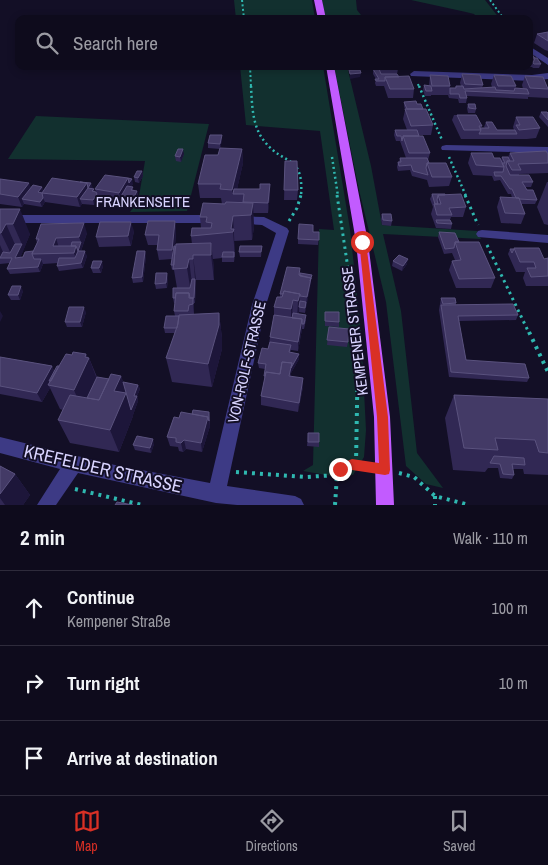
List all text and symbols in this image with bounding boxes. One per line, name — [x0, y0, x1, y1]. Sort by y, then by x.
search box — [15, 15, 533, 70]
icon: search — [33, 29, 61, 57]
text: Search here — [73, 30, 158, 56]
street label: FRANKENSEITE — [96, 191, 190, 212]
route start — [351, 231, 374, 254]
street label: KEMPENER STRASSE — [336, 265, 373, 397]
street label: VON-ROLF-STRASSE — [222, 299, 271, 425]
street label: KREFELDER STRASSE — [22, 438, 185, 499]
route end — [329, 458, 352, 481]
text: 2 min — [20, 523, 65, 552]
text: Walk · 110 m — [453, 527, 528, 549]
text: Continue — [67, 584, 135, 610]
icon: ahead — [20, 594, 48, 622]
text: 100 m — [492, 597, 528, 619]
text: Kempener Straße — [67, 610, 171, 632]
icon: right — [20, 669, 48, 697]
text: Turn right — [67, 670, 139, 696]
text: 10 m — [499, 672, 528, 694]
icon: arrive — [20, 744, 48, 772]
text: Arrive at destination — [67, 745, 218, 771]
tab: Map — [73, 807, 101, 855]
tab: Directions — [246, 807, 298, 855]
tab: Saved — [443, 807, 475, 855]

